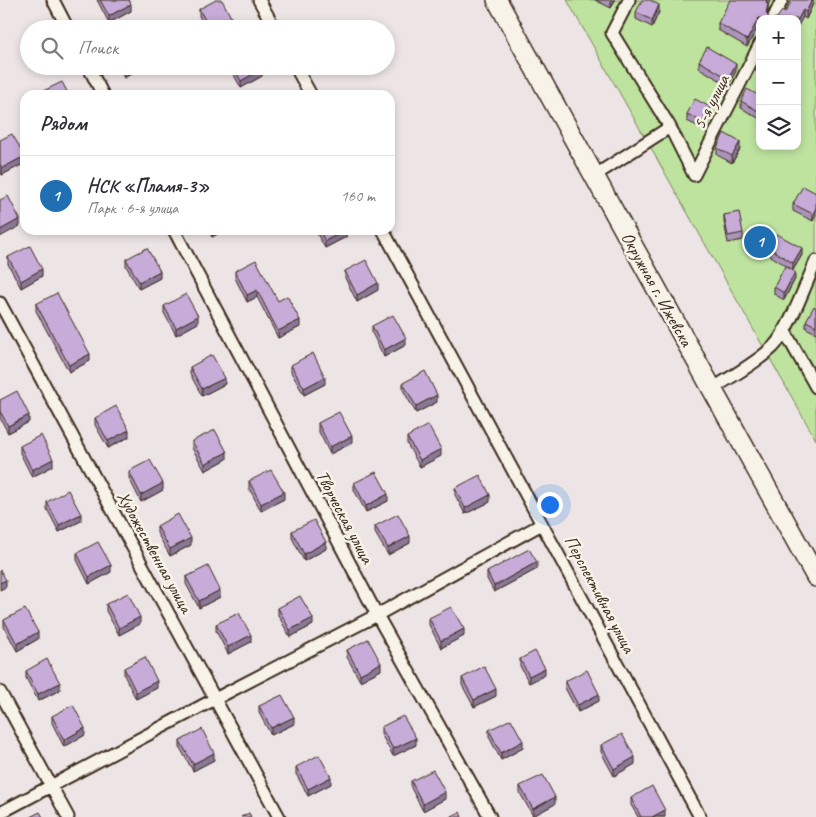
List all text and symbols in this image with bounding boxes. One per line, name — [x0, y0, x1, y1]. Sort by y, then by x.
map controls — [756, 15, 801, 150]
button: + — [756, 15, 801, 60]
search box — [20, 20, 395, 75]
icon: search — [38, 34, 66, 62]
text: Поиск — [78, 36, 118, 60]
button: − — [756, 60, 801, 105]
street label: 5-я улица — [688, 70, 735, 133]
button: layers — [756, 105, 801, 150]
text: Рядом — [40, 110, 87, 136]
text: НСК «Пламя-3» — [87, 174, 209, 198]
text: 1 — [52, 186, 60, 206]
text: 160 m — [341, 186, 375, 206]
text: Парк · 6-я улица — [87, 198, 178, 218]
pin: 1 — [744, 223, 776, 261]
street label: Окружная г. Ижевска — [617, 228, 698, 352]
street label: Творческая улица — [311, 467, 379, 568]
street label: Художественная улица — [112, 487, 198, 618]
your location — [537, 492, 563, 518]
street label: Перспективная улица — [560, 532, 641, 658]

